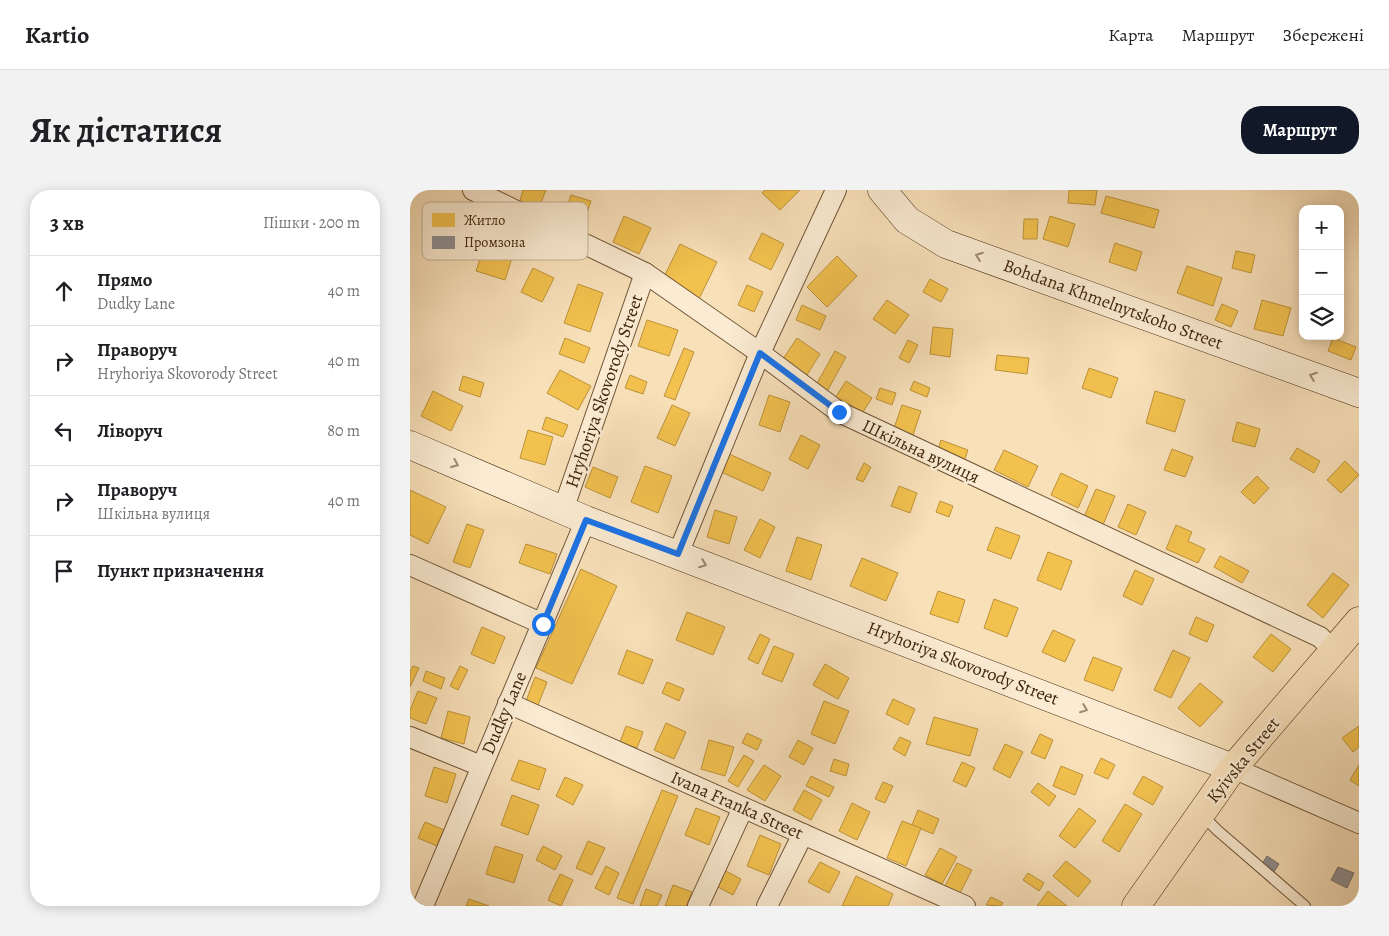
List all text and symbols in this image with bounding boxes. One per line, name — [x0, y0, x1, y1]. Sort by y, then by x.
text: Kartio — [25, 19, 89, 51]
text: Карта — [1108, 23, 1154, 47]
text: Маршрут — [1182, 23, 1255, 47]
text: Збережені — [1283, 23, 1364, 47]
text: Як дістатися — [30, 106, 222, 154]
button: Маршрут — [1241, 106, 1359, 154]
legend — [422, 202, 588, 260]
map controls — [1299, 205, 1344, 340]
button: + — [1299, 205, 1344, 250]
text: 3 хв — [50, 209, 84, 237]
text: Житло — [464, 211, 505, 230]
text: Пішки · 200 m — [263, 212, 360, 234]
text: Промзона — [464, 233, 526, 252]
button: − — [1299, 250, 1344, 295]
one-way arrow — [975, 252, 984, 262]
street label: Bohdana Khmelnytskoho Street — [1000, 253, 1226, 355]
text: Прямо — [97, 267, 152, 293]
icon: ahead — [50, 277, 78, 305]
text: 40 m — [328, 280, 360, 302]
street label: Hryhoriya Skovorody Street — [560, 291, 648, 491]
text: Dudky Lane — [97, 293, 175, 315]
button: layers — [1299, 295, 1344, 340]
text: Праворуч — [97, 337, 177, 363]
icon: right — [50, 347, 78, 375]
text: 40 m — [328, 350, 360, 372]
text: Hryhoriya Skovorody Street — [97, 363, 278, 385]
one-way arrow — [1309, 372, 1318, 382]
route end — [828, 401, 851, 424]
street label: Шкільна вулиця — [858, 413, 984, 489]
icon: left — [50, 417, 78, 445]
text: Ліворуч — [97, 418, 163, 444]
text: 80 m — [327, 420, 360, 442]
one-way arrow — [450, 458, 459, 469]
text: Праворуч — [97, 477, 177, 503]
icon: right — [50, 487, 78, 515]
text: 40 m — [328, 490, 360, 512]
text: Шкільна вулиця — [97, 503, 210, 525]
icon: arrive — [50, 557, 78, 585]
text: Пункт призначення — [97, 558, 264, 584]
one-way arrow — [698, 558, 707, 568]
route start — [532, 613, 555, 636]
street label: Hryhoriya Skovorody Street — [864, 615, 1062, 711]
street label: Dudky Lane — [476, 668, 532, 758]
one-way arrow — [1079, 703, 1088, 713]
street label: Kyivska Street — [1201, 712, 1285, 808]
street label: Ivana Franka Street — [667, 765, 807, 845]

